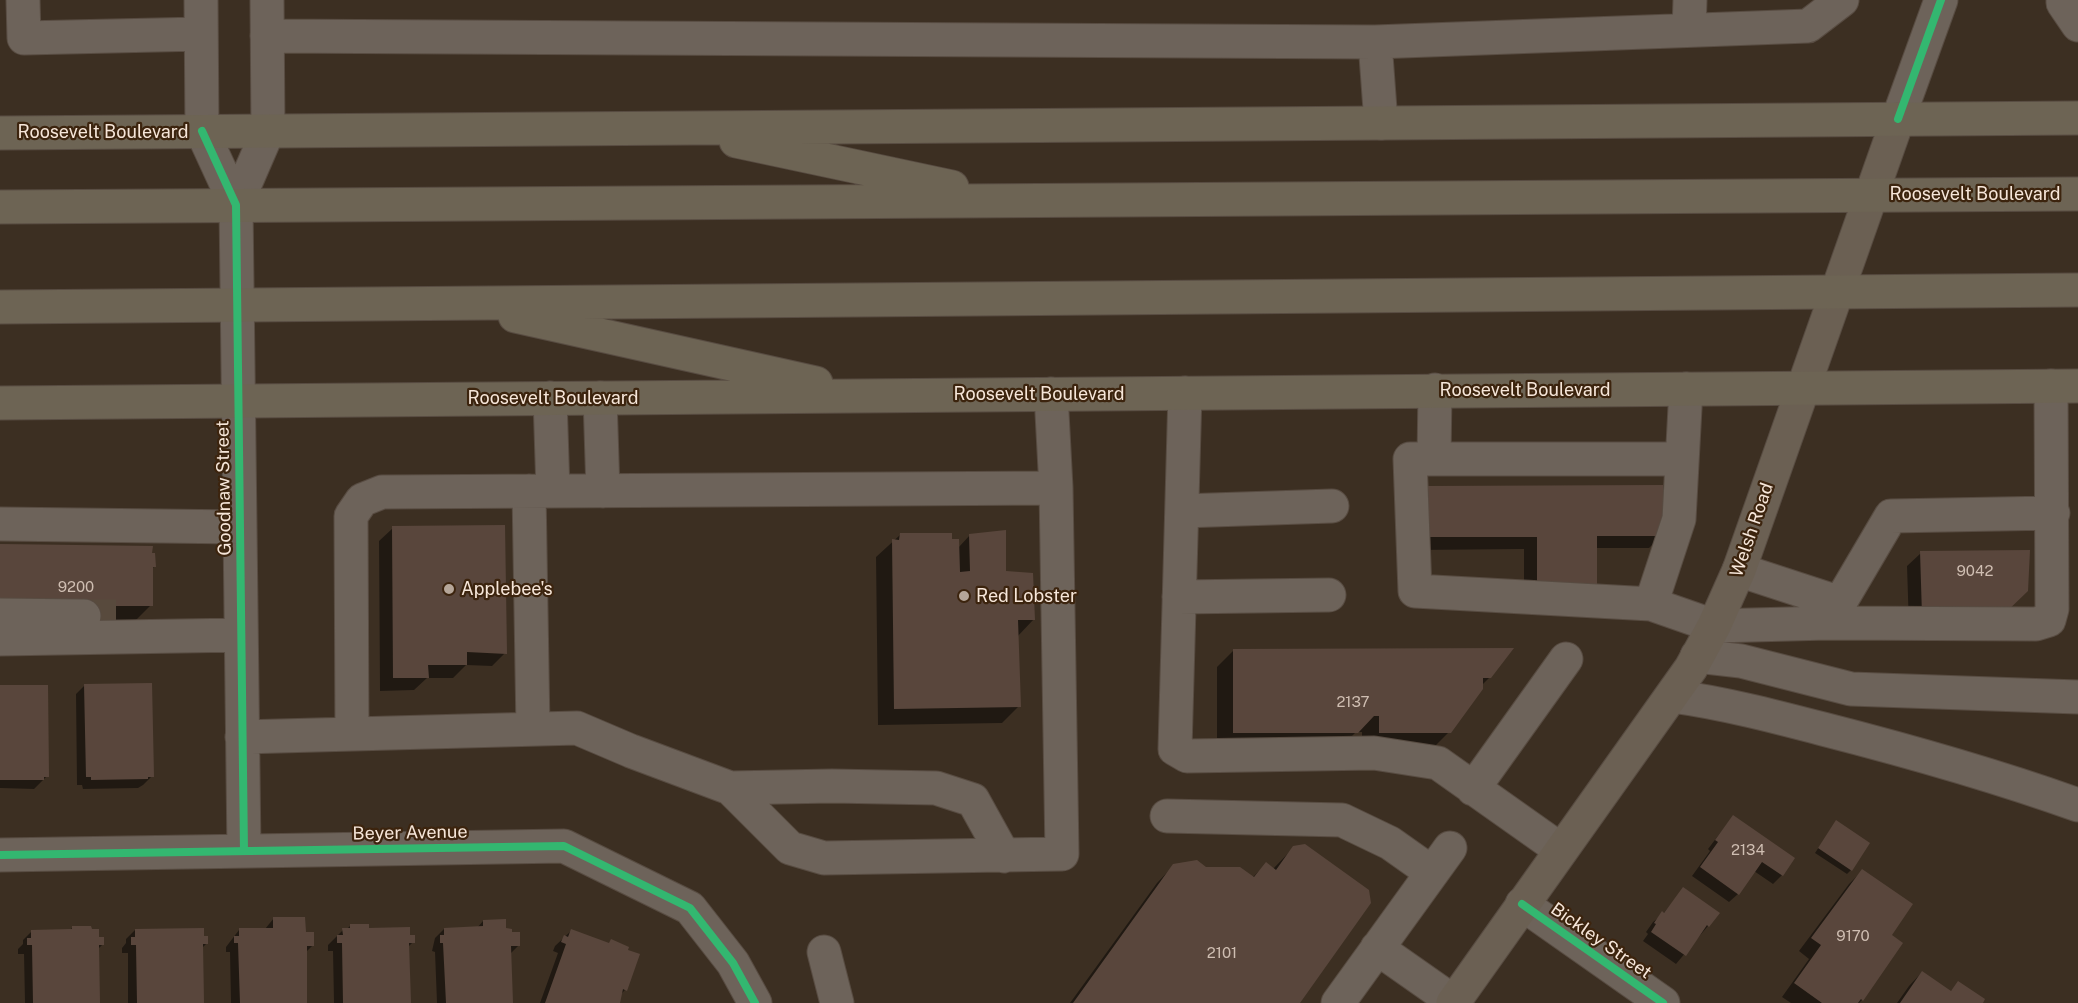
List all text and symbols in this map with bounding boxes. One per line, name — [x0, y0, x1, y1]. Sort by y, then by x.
street label: Roosevelt Boulevard — [18, 121, 188, 143]
street label: Roosevelt Boulevard — [1890, 183, 2060, 205]
street label: Roosevelt Boulevard — [1440, 379, 1610, 401]
street label: Roosevelt Boulevard — [954, 383, 1124, 405]
street label: Roosevelt Boulevard — [468, 387, 638, 409]
street label: Goodnaw Street — [212, 420, 236, 556]
street label: Welsh Road — [1726, 480, 1778, 580]
house number: 9042 — [1957, 562, 1993, 580]
house number: 9200 — [58, 578, 94, 596]
place label: Applebee's — [461, 578, 553, 600]
marker: Applebee's — [442, 582, 456, 596]
place label: Red Lobster — [976, 585, 1077, 607]
marker: Red Lobster — [957, 589, 971, 603]
house number: 2137 — [1336, 693, 1370, 711]
street label: Beyer Avenue — [352, 821, 468, 845]
house number: 2134 — [1731, 841, 1765, 859]
street label: Bickley Street — [1546, 898, 1656, 984]
house number: 9170 — [1836, 927, 1870, 945]
house number: 2101 — [1207, 944, 1237, 962]

